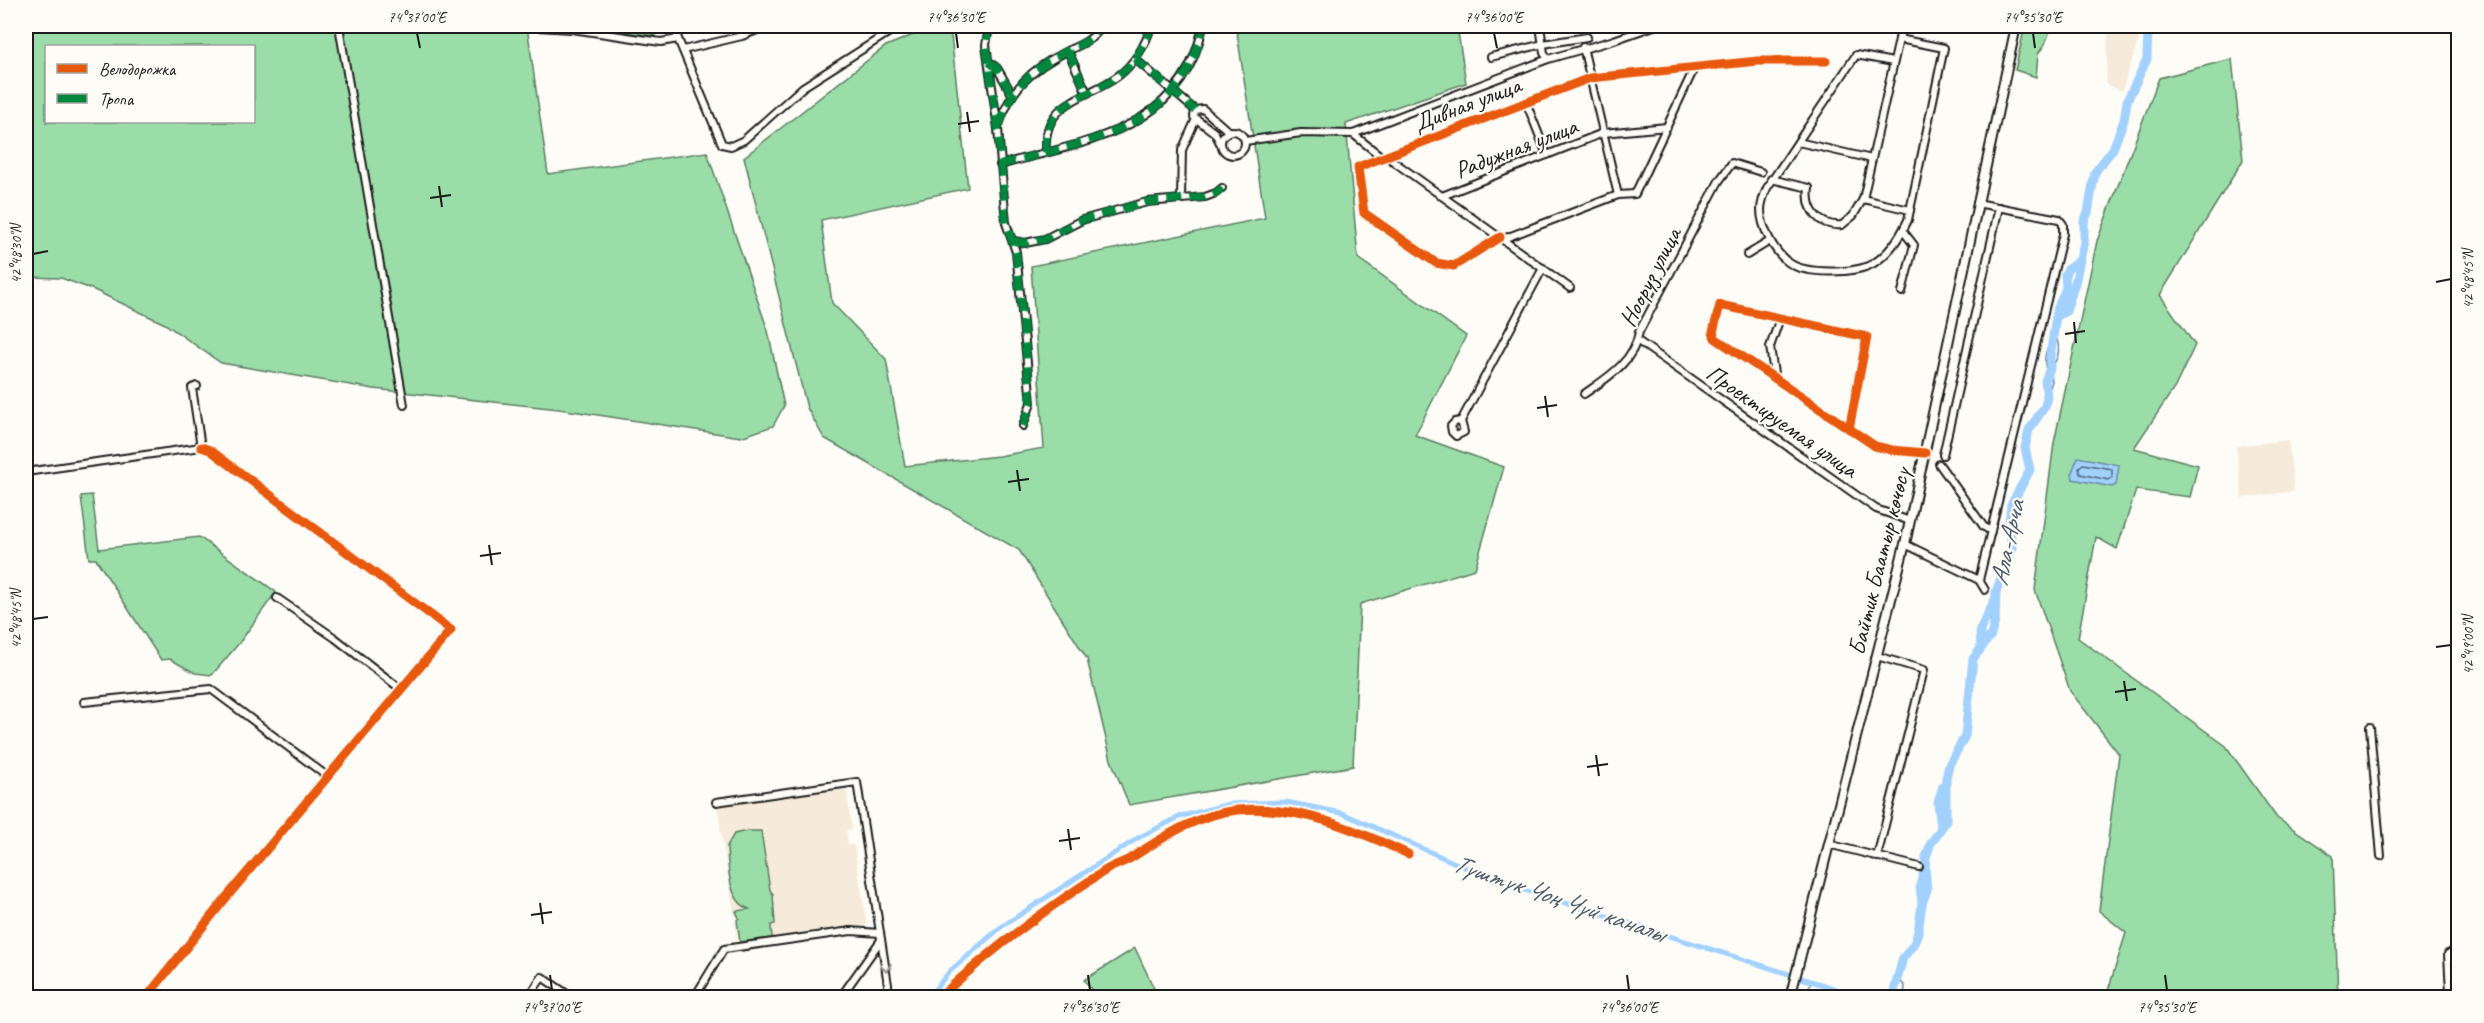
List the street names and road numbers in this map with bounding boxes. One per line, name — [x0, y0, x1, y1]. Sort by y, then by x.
street label: Дивная улица — [1409, 69, 1527, 138]
street label: Радужная улица — [1451, 110, 1583, 185]
street label: Нооруз улица — [1612, 221, 1689, 332]
street label: Проектируемая улица — [1700, 358, 1865, 485]
street label: Байтик Баатыр көчөсү — [1841, 462, 1917, 658]

